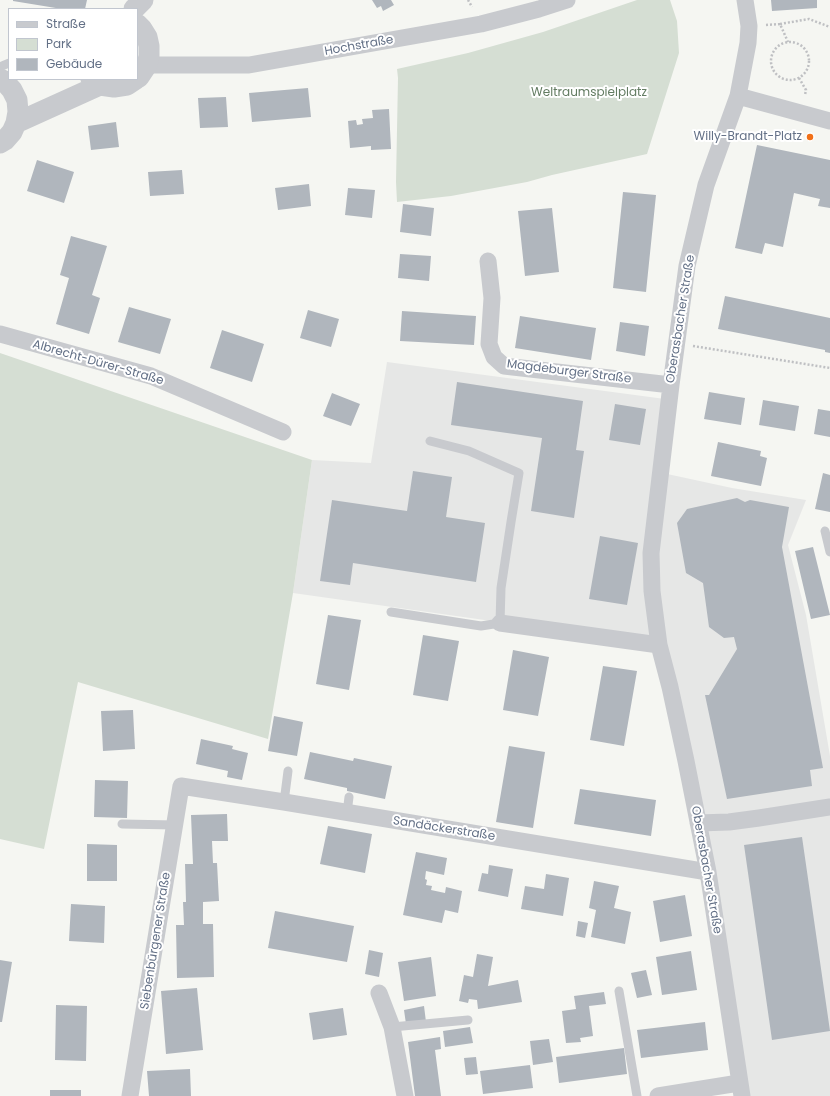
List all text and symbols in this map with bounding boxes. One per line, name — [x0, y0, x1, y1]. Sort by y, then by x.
legend — [8, 8, 138, 80]
text: Straße — [46, 15, 86, 32]
street label: Hochstraße — [323, 33, 395, 59]
text: Park — [46, 35, 72, 52]
text: Gebäude — [46, 55, 102, 72]
park label: Weltraumspielplatz — [531, 86, 647, 100]
place label: Willy-Brandt-Platz — [694, 130, 802, 144]
marker: Willy-Brandt-Platz — [805, 132, 815, 142]
street label: Oberasbacher Straße — [664, 254, 698, 384]
street label: Albrecht-Dürer-Straße — [31, 337, 165, 389]
street label: Magdeburger Straße — [506, 357, 632, 387]
street label: Oberasbacher Straße — [688, 805, 724, 935]
street label: Sandäckerstraße — [392, 814, 496, 844]
street label: Siebenbürgener Straße — [138, 871, 174, 1011]

